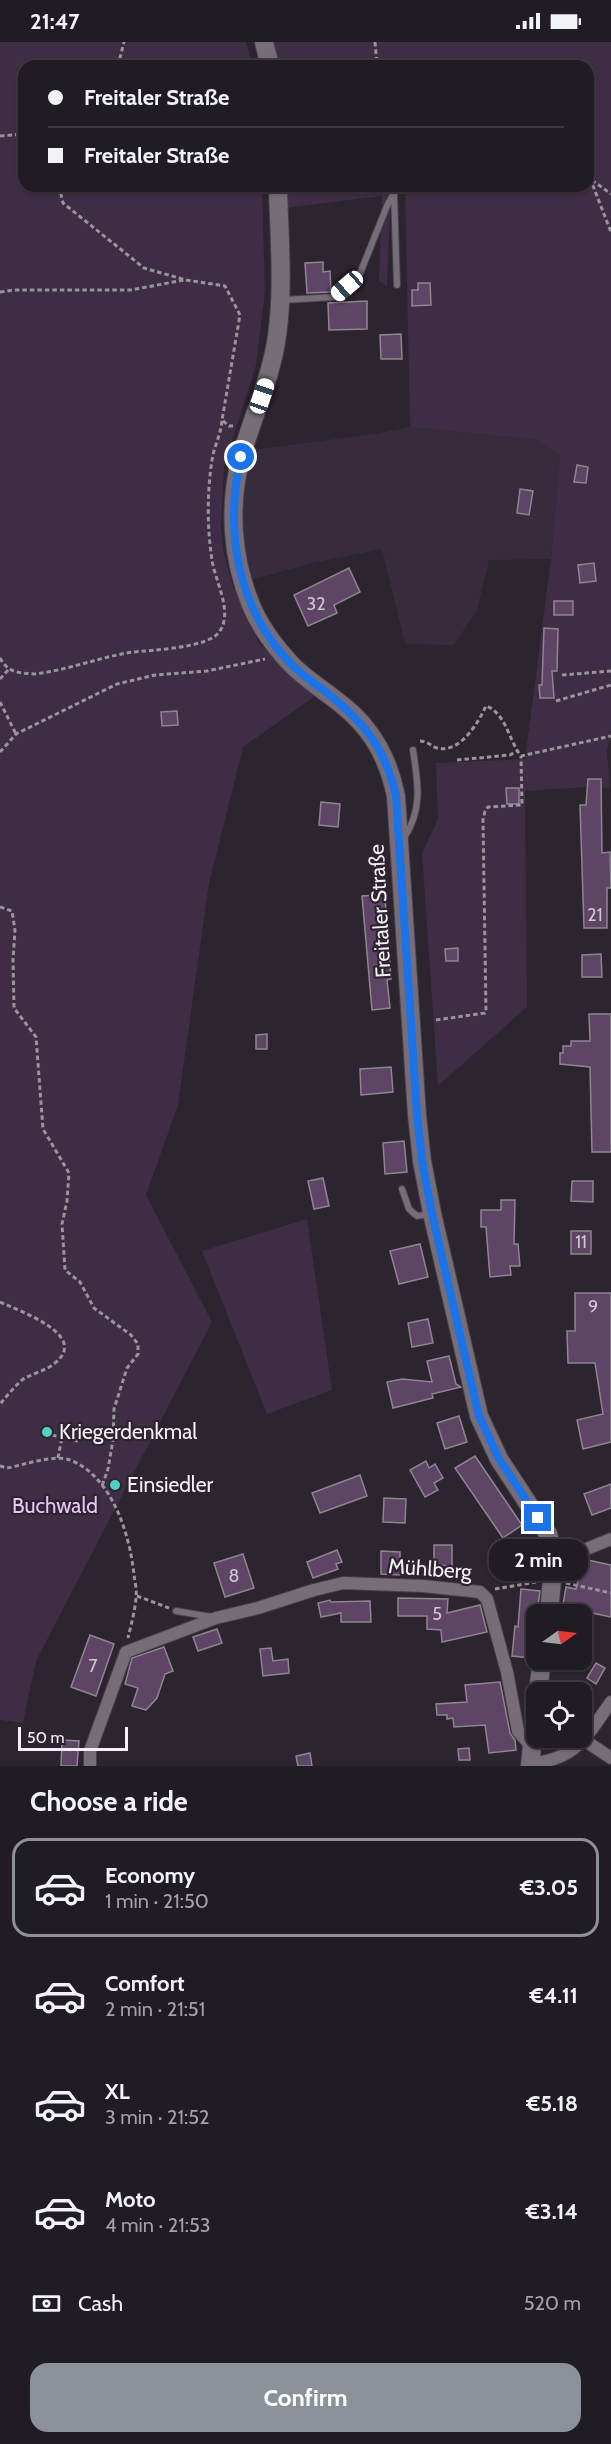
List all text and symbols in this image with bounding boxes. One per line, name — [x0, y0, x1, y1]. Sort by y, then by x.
text: 21:47 — [30, 8, 80, 35]
text: Freitaler Straße — [84, 84, 229, 111]
text: Freitaler Straße — [84, 142, 229, 169]
car — [328, 267, 366, 305]
car — [248, 376, 276, 416]
route start — [227, 443, 254, 470]
house number: 32 — [306, 593, 326, 615]
street label: Freitaler Straße — [363, 843, 395, 979]
house number: 21 — [587, 904, 603, 926]
house number: 11 — [575, 1231, 587, 1253]
house number: 9 — [588, 1296, 598, 1318]
place label: Kriegerdenkmal — [59, 1419, 197, 1444]
marker: Kriegerdenkmal — [40, 1425, 54, 1439]
place label: Einsiedler — [127, 1472, 213, 1497]
marker: Einsiedler — [108, 1478, 122, 1492]
park label: Buchwald — [12, 1493, 98, 1518]
route end — [524, 1504, 551, 1531]
callout: 2 min — [488, 1539, 588, 1581]
text: 2 min — [514, 1548, 563, 1572]
street label: Mühlberg — [387, 1553, 473, 1584]
house number: 8 — [229, 1565, 239, 1587]
house number: 5 — [432, 1603, 442, 1625]
north arrow — [526, 1604, 592, 1670]
map controls — [526, 1604, 592, 1748]
house number: 7 — [88, 1655, 98, 1677]
button: locate — [526, 1682, 592, 1748]
scale bar — [18, 1724, 128, 1752]
text: 50 m — [27, 1728, 64, 1747]
text: Choose a ride — [30, 1785, 188, 1818]
icon: car — [33, 1861, 87, 1915]
text: Economy — [105, 1862, 195, 1889]
text: €3.05 — [520, 1874, 578, 1901]
text: 1 min · 21:50 — [105, 1889, 209, 1913]
icon: car — [33, 1969, 87, 2023]
text: Comfort — [105, 1970, 184, 1997]
text: €4.11 — [530, 1982, 578, 2009]
text: 2 min · 21:51 — [105, 1997, 205, 2021]
icon: car — [33, 2077, 87, 2131]
text: XL — [105, 2078, 130, 2105]
text: €5.18 — [526, 2090, 578, 2117]
text: 3 min · 21:52 — [105, 2105, 210, 2129]
icon: car — [33, 2185, 87, 2239]
text: Moto — [105, 2186, 156, 2213]
text: €3.14 — [526, 2198, 578, 2225]
text: 4 min · 21:53 — [105, 2213, 211, 2237]
icon: cash — [30, 2287, 63, 2320]
text: Cash — [78, 2290, 123, 2317]
text: 520 m — [524, 2291, 581, 2315]
button: Confirm — [30, 2363, 581, 2432]

